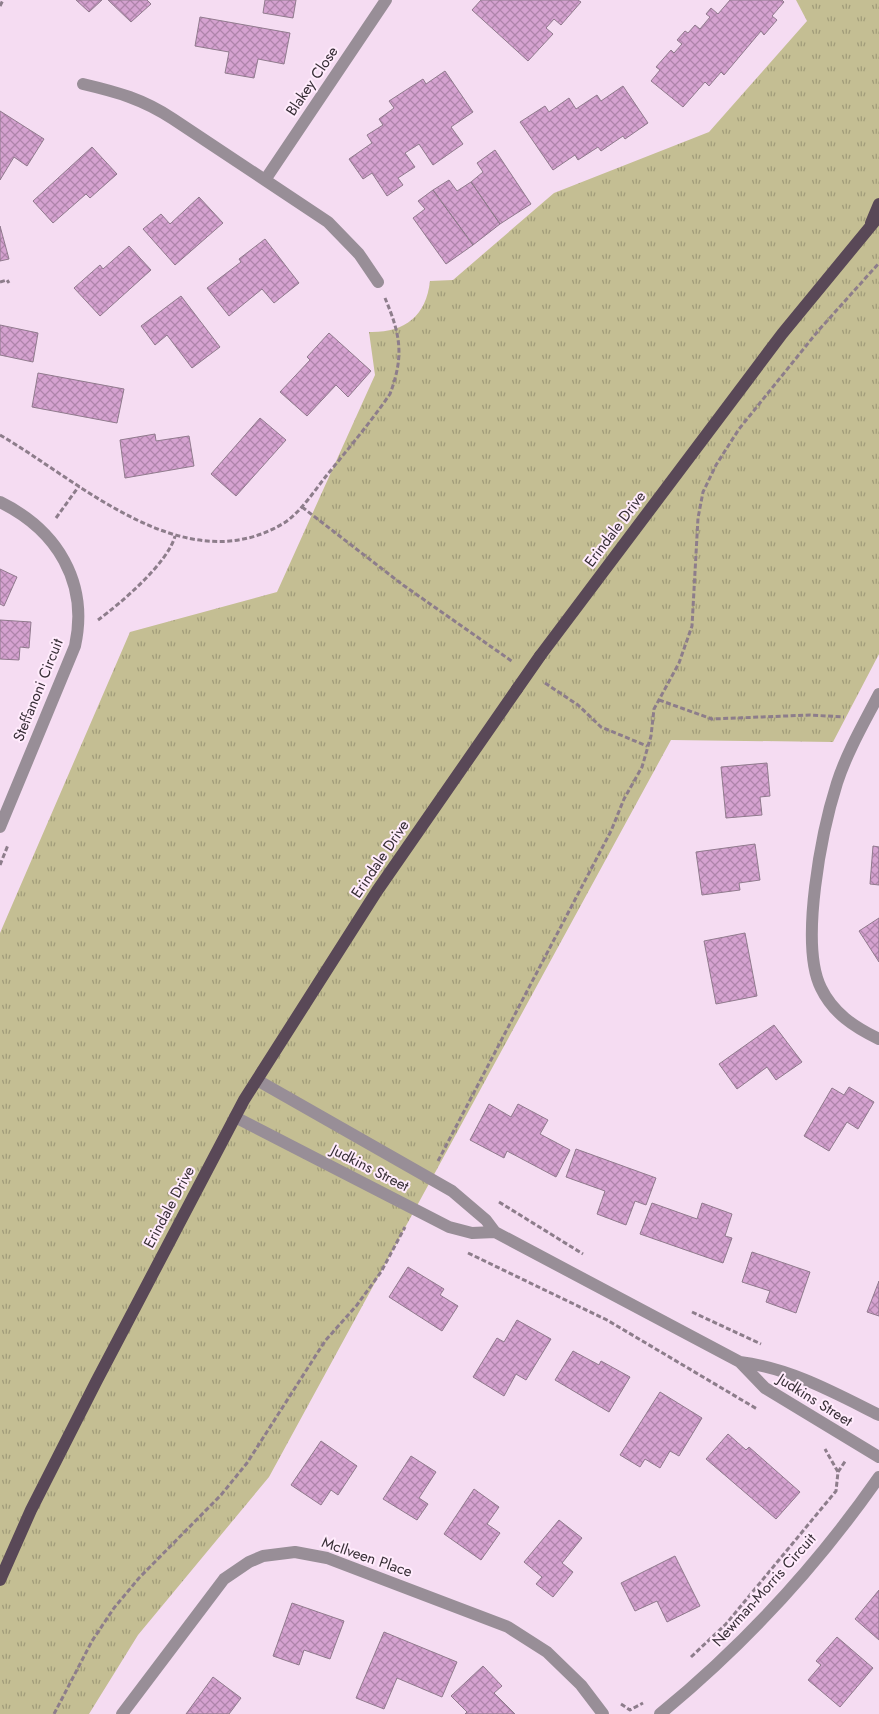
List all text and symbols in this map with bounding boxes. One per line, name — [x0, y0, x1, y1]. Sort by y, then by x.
street label: Blakey Close — [281, 42, 344, 120]
street label: Erindale Drive — [579, 486, 651, 572]
street label: Steffanoni Circuit — [7, 635, 69, 745]
street label: Erindale Drive — [346, 815, 414, 902]
street label: Judkins Street — [325, 1138, 413, 1197]
street label: Erindale Drive — [138, 1162, 200, 1252]
street label: Judkins Street — [772, 1367, 857, 1432]
street label: Newman-Morris Circuit — [707, 1528, 821, 1652]
street label: McIlveen Place — [319, 1531, 415, 1583]

